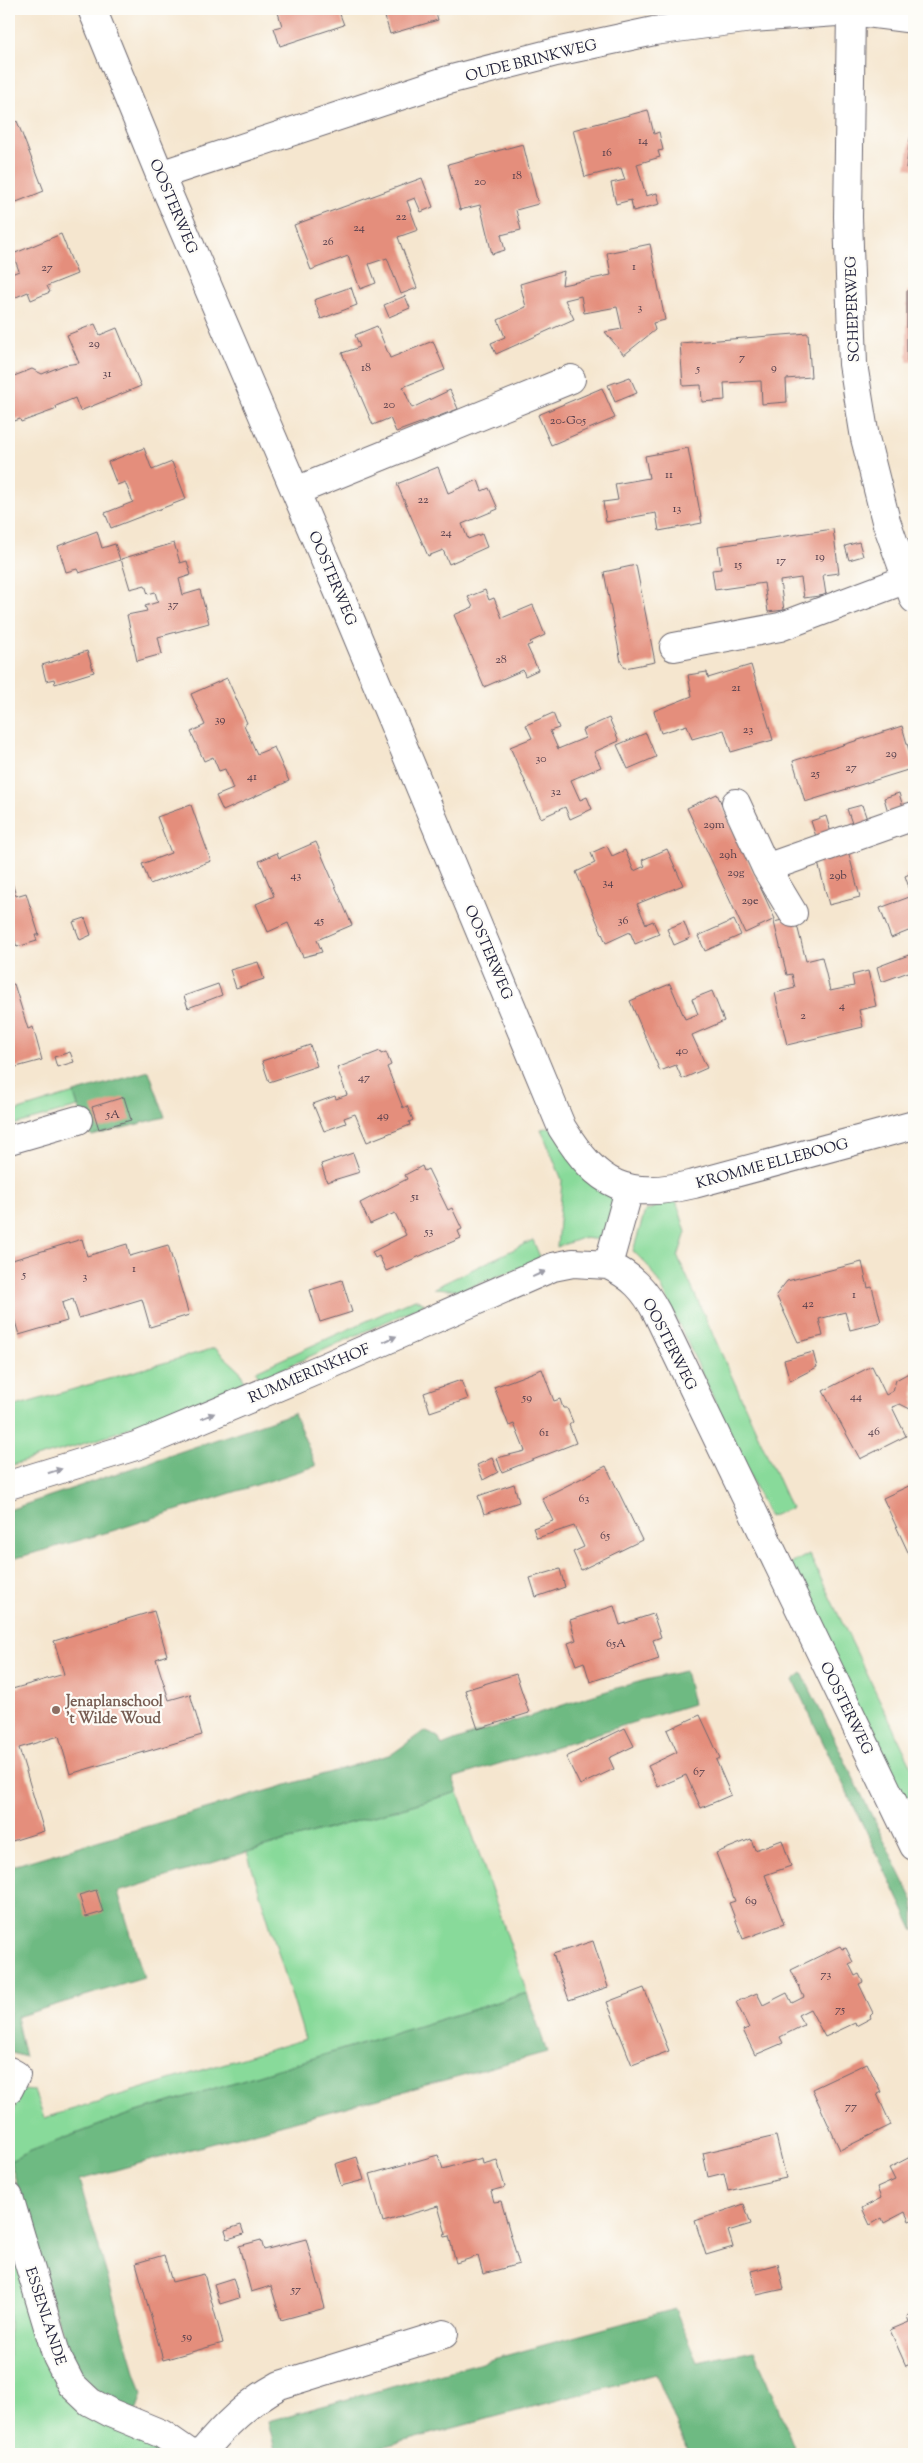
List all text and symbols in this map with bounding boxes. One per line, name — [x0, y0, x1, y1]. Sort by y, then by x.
street label: OUDE BRINKWEG — [463, 35, 599, 88]
house number: 14 — [638, 132, 648, 150]
house number: 16 — [602, 144, 612, 162]
street label: OOSTERWEG — [143, 156, 202, 257]
house number: 18 — [512, 167, 522, 185]
house number: 20 — [474, 173, 486, 191]
house number: 22 — [395, 208, 407, 226]
house number: 24 — [353, 219, 365, 237]
house number: 26 — [322, 233, 334, 251]
street label: SCHEPERWEG — [841, 255, 866, 362]
house number: 1 — [632, 258, 636, 276]
house number: 27 — [41, 259, 53, 277]
house number: 3 — [638, 299, 643, 317]
house number: 29 — [88, 335, 100, 353]
house number: 7 — [739, 349, 745, 367]
house number: 18 — [361, 359, 371, 377]
house number: 9 — [771, 359, 777, 377]
house number: 5 — [695, 360, 700, 378]
house number: 31 — [103, 365, 111, 383]
house number: 20 — [383, 396, 395, 414]
house number: 20-G05 — [550, 412, 586, 430]
house number: 11 — [665, 466, 673, 484]
house number: 22 — [417, 491, 429, 509]
house number: 13 — [673, 500, 682, 518]
house number: 24 — [440, 524, 452, 542]
street label: OOSTERWEG — [302, 528, 361, 629]
house number: 19 — [815, 548, 825, 566]
house number: 17 — [776, 552, 786, 570]
house number: 15 — [734, 556, 742, 574]
house number: 37 — [168, 596, 178, 614]
house number: 28 — [495, 651, 507, 669]
house number: 21 — [731, 679, 741, 697]
house number: 39 — [215, 711, 225, 729]
house number: 23 — [743, 721, 753, 739]
house number: 29 — [885, 745, 897, 763]
house number: 30 — [535, 750, 547, 768]
house number: 27 — [845, 759, 857, 777]
house number: 25 — [810, 765, 820, 783]
house number: 41 — [247, 768, 257, 786]
house number: 32 — [551, 783, 562, 801]
house number: 29m — [703, 816, 725, 834]
house number: 29h — [719, 846, 737, 864]
house number: 29g — [727, 864, 745, 882]
house number: 43 — [291, 867, 302, 885]
house number: 29b — [829, 867, 847, 885]
house number: 34 — [603, 874, 613, 892]
house number: 29e — [741, 892, 759, 910]
street label: OOSTERWEG — [458, 902, 517, 1003]
house number: 45 — [314, 912, 324, 930]
house number: 36 — [618, 912, 628, 930]
house number: 4 — [839, 997, 845, 1015]
house number: 2 — [800, 1007, 806, 1025]
house number: 40 — [676, 1042, 688, 1060]
house number: 47 — [358, 1069, 370, 1087]
house number: 5A — [105, 1106, 120, 1124]
house number: 49 — [377, 1107, 389, 1125]
street label: KROMME ELLEBOOG — [694, 1134, 851, 1195]
house number: 51 — [410, 1188, 419, 1206]
house number: 53 — [424, 1223, 434, 1241]
house number: 1 — [132, 1260, 136, 1278]
house number: 5 — [21, 1266, 26, 1284]
house number: 3 — [83, 1268, 88, 1286]
one-way arrow — [532, 1269, 546, 1277]
house number: 1 — [852, 1286, 856, 1304]
street label: OOSTERWEG — [636, 1295, 701, 1394]
house number: 42 — [802, 1295, 814, 1313]
one-way arrow — [383, 1335, 397, 1343]
street label: RUMMERINKHOF — [246, 1339, 374, 1409]
house number: 44 — [850, 1388, 862, 1406]
house number: 59 — [521, 1389, 532, 1407]
one-way arrow — [201, 1412, 216, 1420]
house number: 46 — [868, 1423, 880, 1441]
house number: 61 — [539, 1424, 549, 1442]
one-way arrow — [48, 1466, 63, 1474]
house number: 63 — [579, 1490, 590, 1508]
house number: 65 — [600, 1527, 610, 1545]
house number: 65A — [606, 1635, 626, 1653]
street label: OOSTERWEG — [814, 1659, 877, 1759]
place label: Jenaplanschool 't Wilde Woud — [65, 1692, 164, 1730]
marker: Jenaplanschool 't Wilde Woud — [50, 1704, 62, 1716]
house number: 67 — [693, 1763, 705, 1781]
house number: 69 — [745, 1892, 757, 1910]
house number: 73 — [821, 1966, 832, 1984]
house number: 75 — [835, 2001, 845, 2019]
house number: 77 — [845, 2098, 857, 2116]
street label: ESSENLANDE — [19, 2265, 70, 2368]
house number: 57 — [290, 2281, 301, 2299]
house number: 59 — [181, 2328, 192, 2346]

